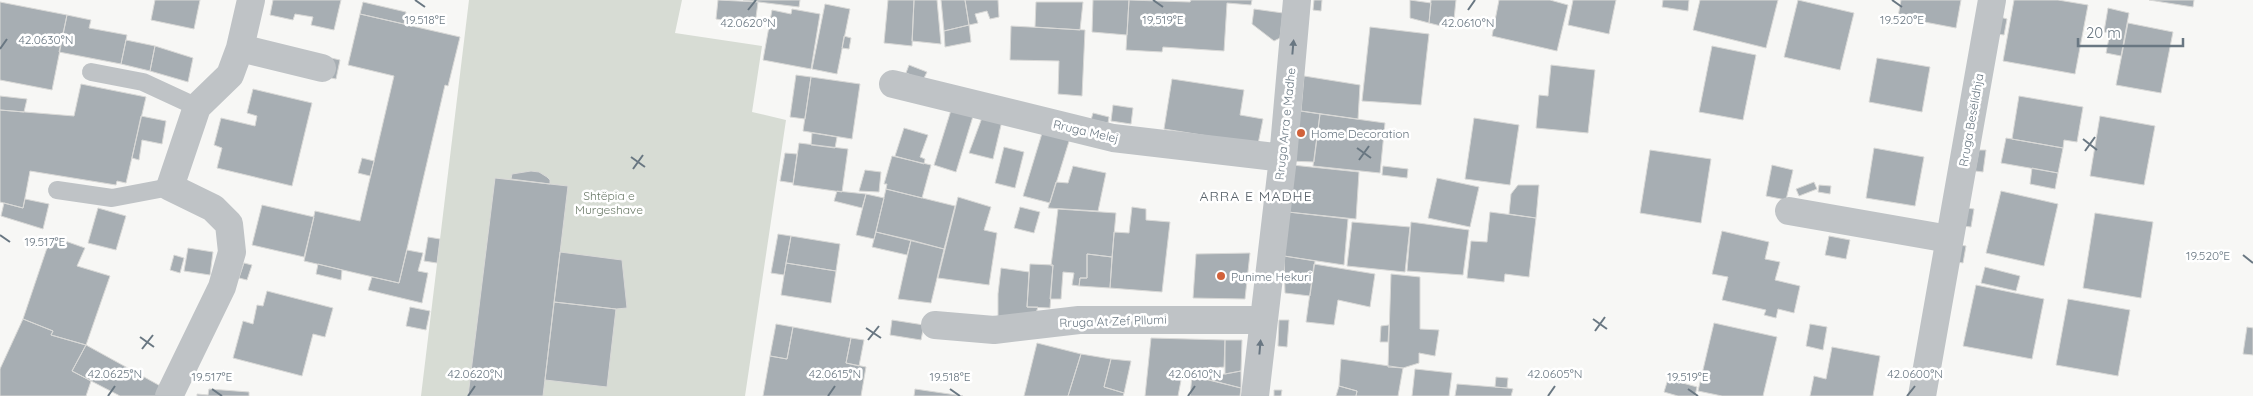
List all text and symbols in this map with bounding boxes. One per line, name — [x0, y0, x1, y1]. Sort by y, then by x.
text: 19.518°E — [404, 12, 446, 27]
text: 19.519°E — [1142, 12, 1184, 27]
text: 19.520°E — [1880, 12, 1924, 27]
text: 42.0620°N — [720, 15, 776, 30]
text: 42.0610°N — [1442, 15, 1494, 30]
scale bar — [2078, 15, 2183, 47]
text: 20 m — [2086, 23, 2121, 42]
text: 42.0630°N — [19, 32, 73, 47]
one-way arrow — [1289, 39, 1297, 55]
street label: Rruga Arra e Madhe — [1272, 67, 1298, 181]
street label: Rruga Besëlidhja — [1955, 72, 1987, 168]
street label: Rruga Melej — [1052, 116, 1120, 146]
place label: Home Decoration — [1311, 126, 1409, 141]
marker: Home Decoration — [1295, 127, 1307, 139]
district label: ARRA E MADHE — [1199, 187, 1313, 205]
park label: Shtëpia e Murgeshave — [575, 188, 643, 217]
text: 19.517°E — [25, 234, 66, 249]
text: 19.520°E — [2186, 248, 2230, 263]
place label: Punime Hekuri — [1231, 269, 1311, 284]
marker: Punime Hekuri — [1215, 270, 1227, 282]
street label: Rruga At Zef Pllumi — [1059, 312, 1167, 330]
one-way arrow — [1256, 339, 1264, 355]
text: 42.0625°N — [88, 366, 142, 381]
text: 42.0620°N — [447, 366, 503, 381]
text: 42.0615°N — [809, 366, 861, 381]
text: 42.0610°N — [1169, 366, 1221, 381]
text: 42.0605°N — [1527, 366, 1583, 381]
text: 42.0600°N — [1887, 366, 1943, 381]
text: 19.517°E — [192, 369, 233, 384]
text: 19.518°E — [929, 369, 971, 384]
text: 19.519°E — [1667, 369, 1709, 384]

